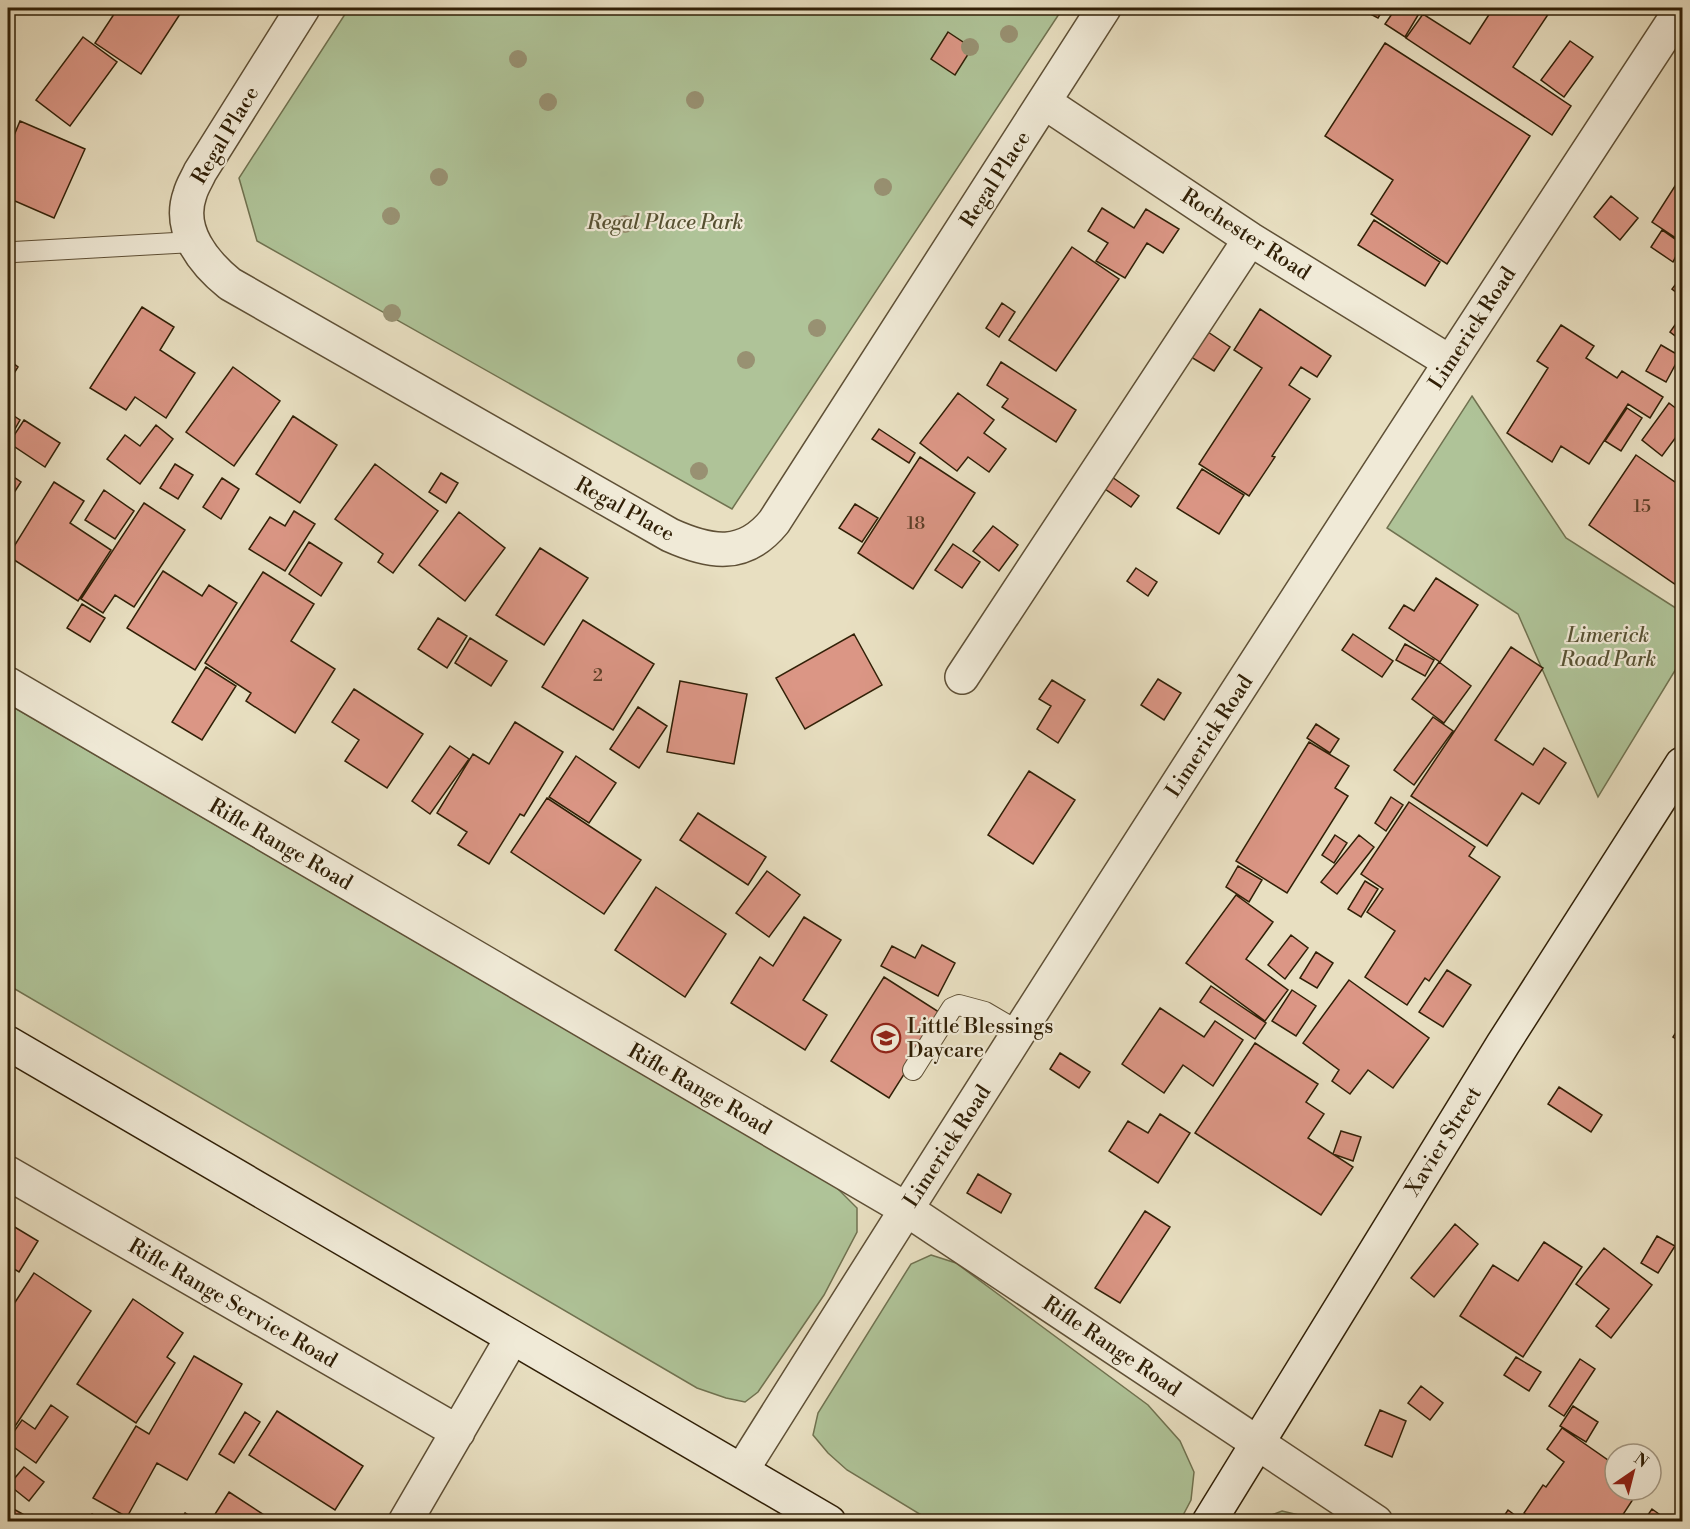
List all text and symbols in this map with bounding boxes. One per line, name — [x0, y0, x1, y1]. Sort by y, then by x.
street label: Regal Place — [187, 82, 265, 189]
street label: Regal Place — [955, 127, 1037, 233]
street label: Rochester Road — [1176, 183, 1315, 286]
park label: Regal Place Park — [586, 210, 743, 236]
street label: Limerick Road — [1424, 262, 1522, 395]
street label: Regal Place — [570, 472, 679, 548]
house number: 15 — [1633, 495, 1651, 518]
house number: 18 — [907, 512, 925, 535]
park label: Limerick Road Park — [1559, 623, 1656, 673]
house number: 2 — [593, 664, 603, 687]
street label: Limerick Road — [1161, 670, 1259, 803]
street label: Rifle Range Road — [204, 793, 357, 897]
place label: Little Blessings Daycare — [907, 1014, 1053, 1064]
school or university icon: Little Blessings Daycare — [870, 1022, 902, 1054]
street label: Rifle Range Road — [623, 1038, 776, 1142]
street label: Limerick Road — [899, 1080, 997, 1213]
street label: Xavier Street — [1400, 1082, 1488, 1202]
street label: Rifle Range Service Road — [123, 1233, 342, 1374]
street label: Rifle Range Road — [1037, 1291, 1186, 1403]
north arrow — [1603, 1442, 1663, 1502]
text: N — [1630, 1449, 1652, 1473]

